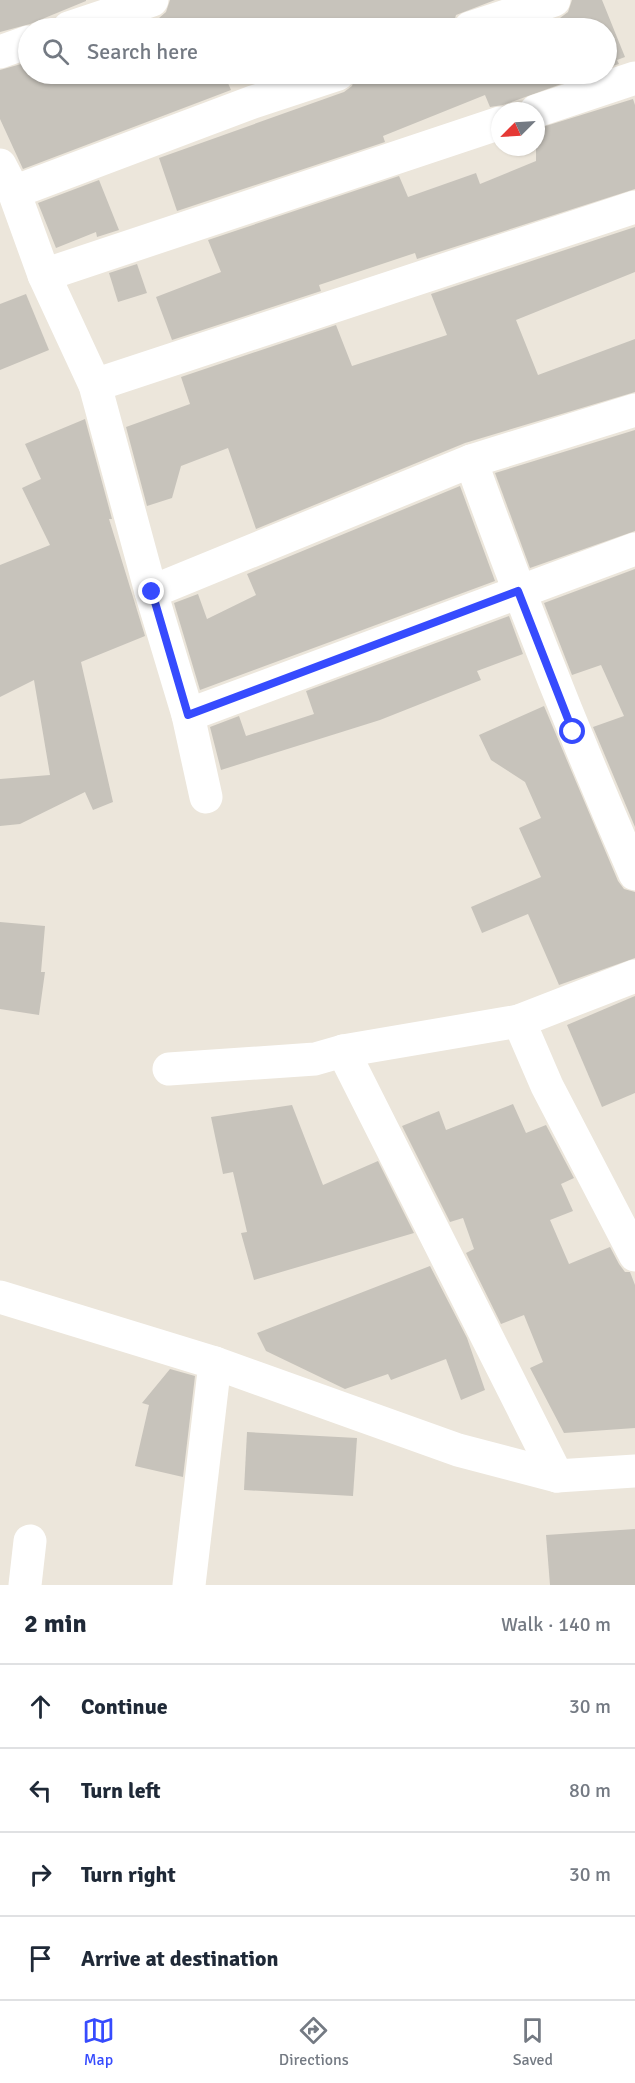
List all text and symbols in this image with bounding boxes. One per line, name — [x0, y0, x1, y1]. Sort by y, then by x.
search box — [18, 18, 617, 84]
icon: search — [39, 35, 72, 68]
text: Search here — [87, 38, 198, 65]
north arrow — [491, 102, 545, 156]
route end — [138, 578, 164, 604]
route start — [559, 718, 585, 744]
text: 2 min — [24, 1608, 87, 1640]
text: Walk · 140 m — [501, 1612, 611, 1637]
icon: ahead — [24, 1690, 57, 1723]
text: Continue — [81, 1693, 168, 1720]
text: 30 m — [569, 1694, 611, 1719]
icon: left — [24, 1774, 57, 1807]
text: Turn left — [81, 1777, 161, 1804]
text: 80 m — [569, 1778, 611, 1803]
icon: right — [24, 1858, 57, 1891]
text: Turn right — [81, 1861, 176, 1888]
text: 30 m — [569, 1862, 611, 1887]
icon: arrive — [24, 1942, 57, 1975]
text: Arrive at destination — [81, 1945, 278, 1972]
tab: Map — [82, 2014, 115, 2070]
tab: Directions — [279, 2014, 349, 2070]
tab: Saved — [513, 2014, 553, 2070]

